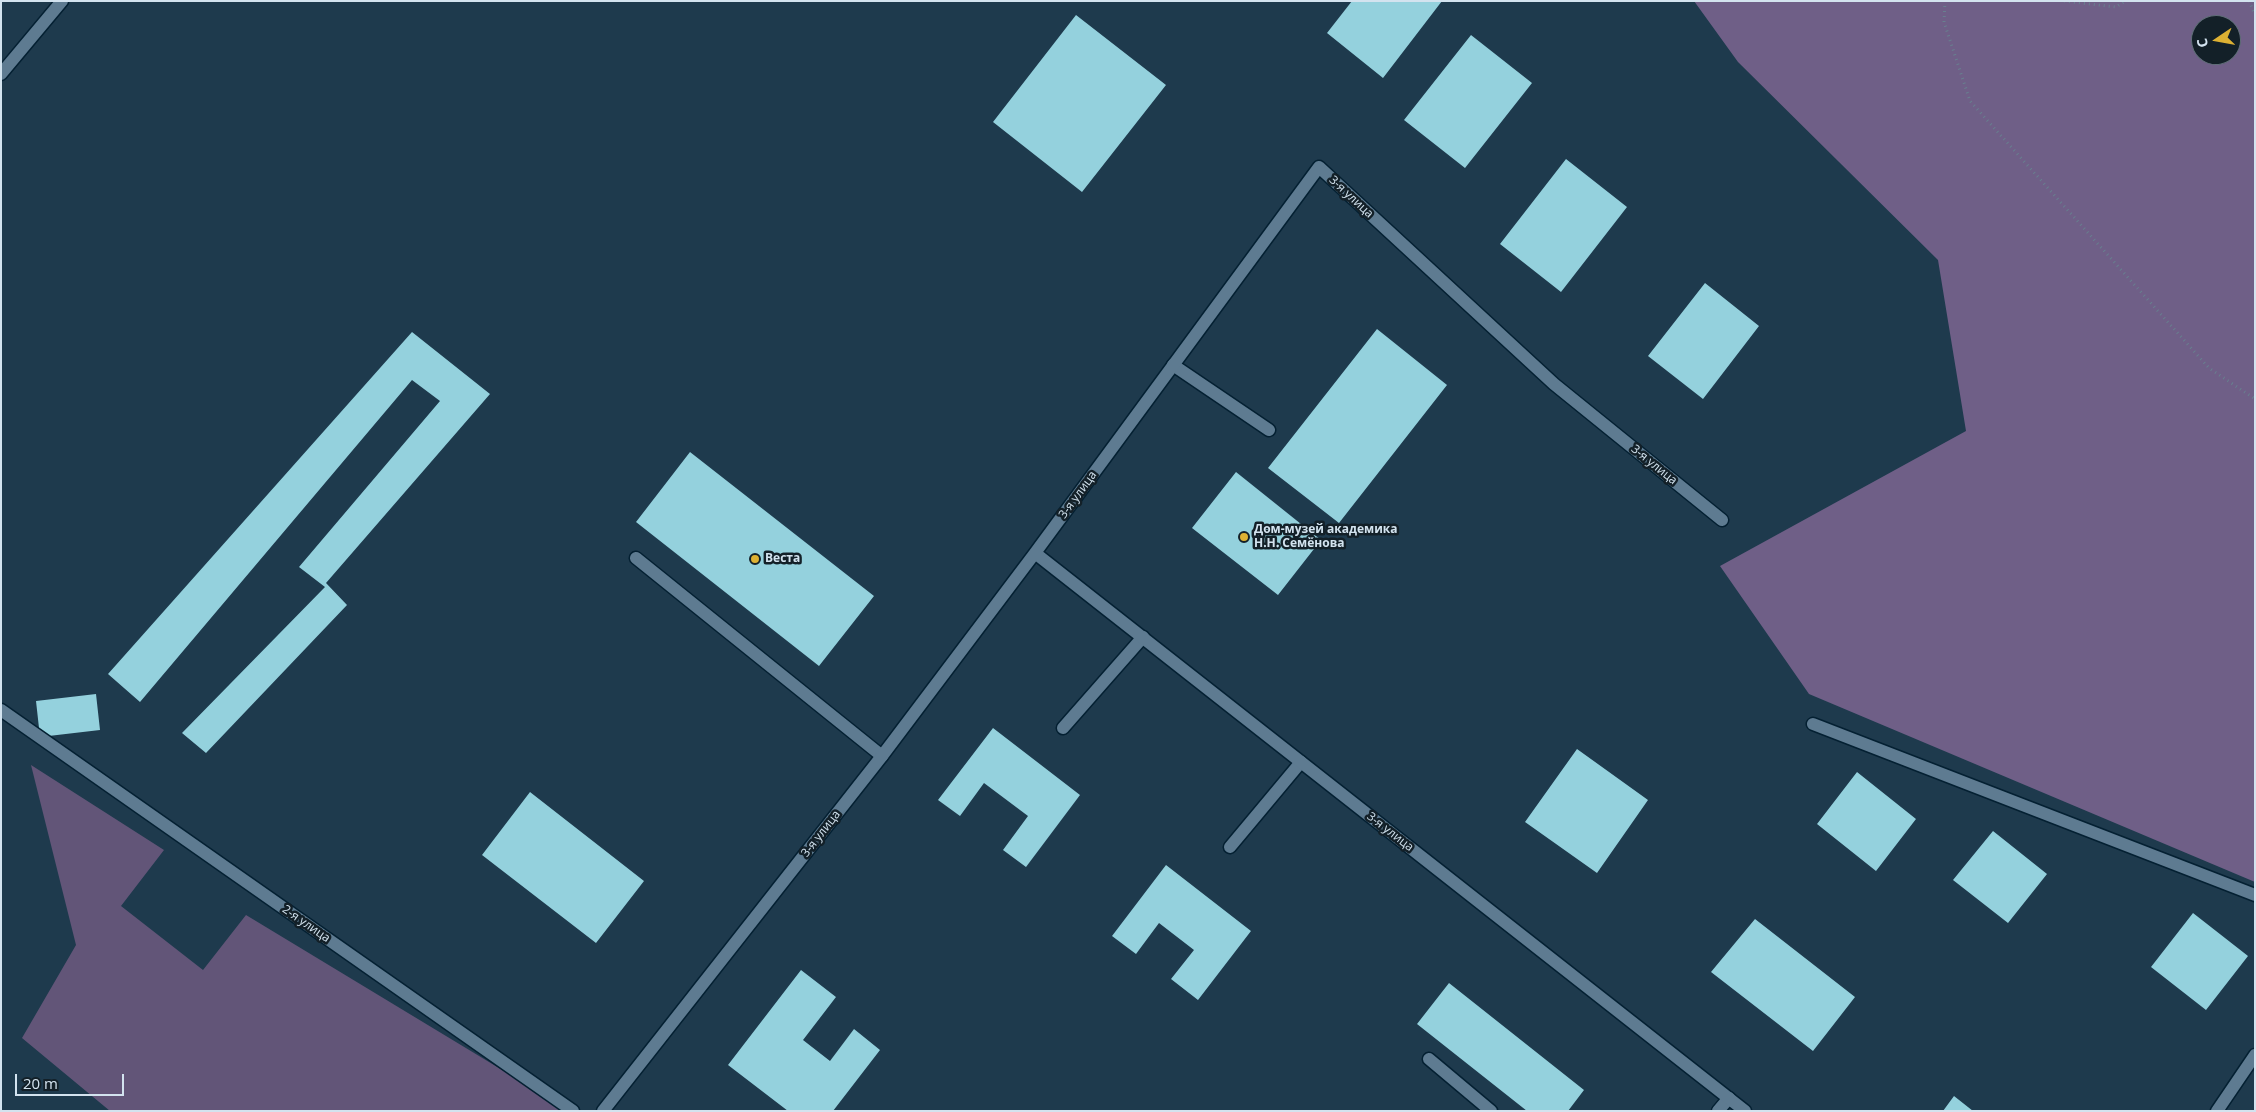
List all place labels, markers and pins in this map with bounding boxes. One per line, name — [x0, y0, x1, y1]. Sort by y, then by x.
place label: Дом-музей академика Н.Н. Семёнова — [1254, 523, 1397, 551]
marker: Дом-музей академика Н.Н. Семёнова — [1238, 531, 1250, 543]
place label: Веста — [765, 552, 800, 566]
marker: Веста — [749, 553, 761, 565]

